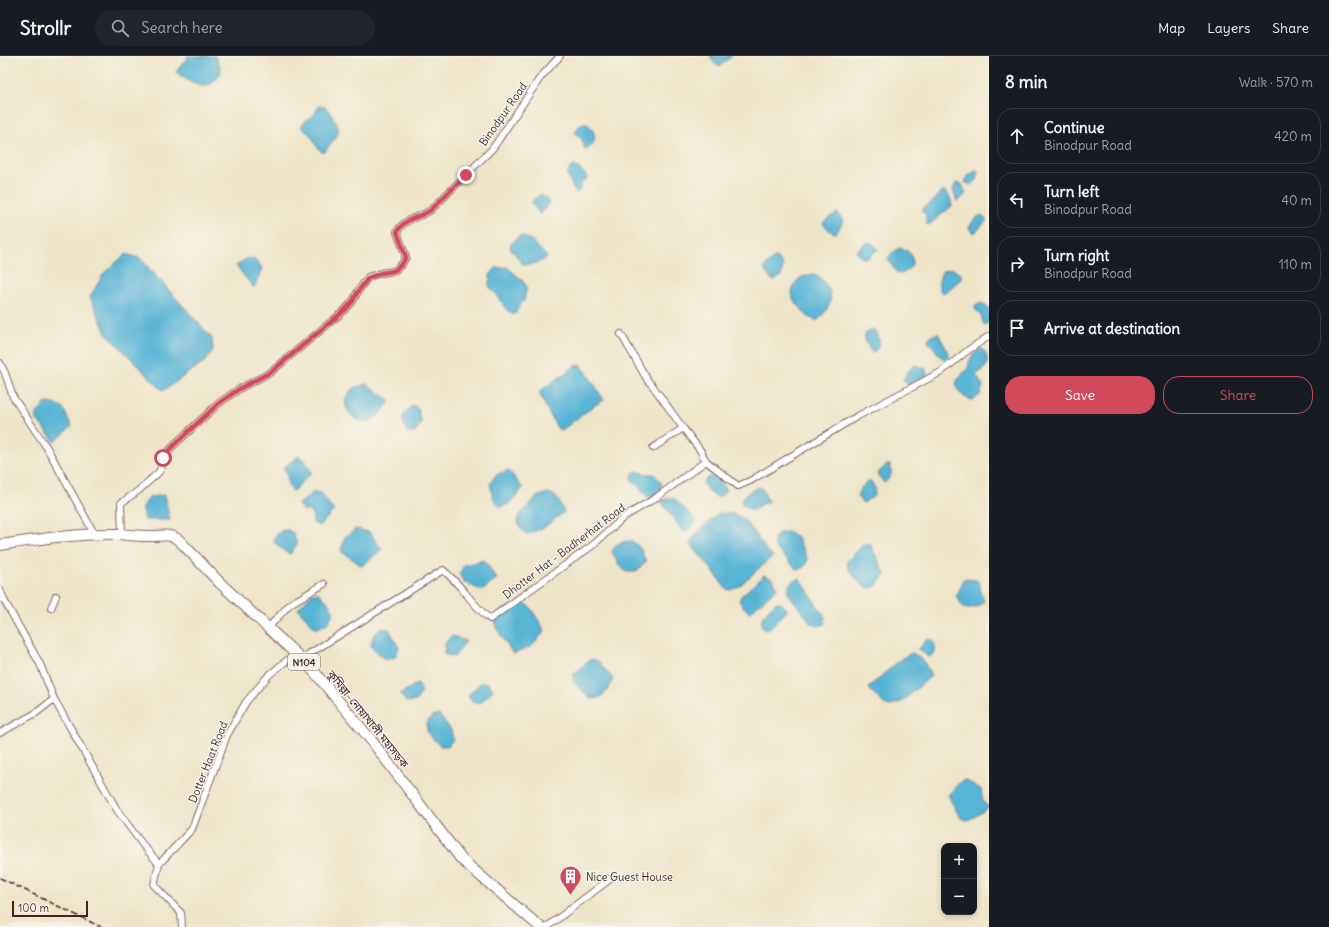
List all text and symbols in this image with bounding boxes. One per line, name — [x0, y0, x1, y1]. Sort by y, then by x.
search box — [95, 10, 375, 46]
text: Strollr — [20, 16, 71, 40]
icon: search — [109, 17, 131, 39]
text: Search here — [141, 18, 223, 37]
text: Map — [1158, 19, 1185, 37]
text: Layers — [1207, 19, 1250, 37]
text: Share — [1272, 19, 1309, 37]
text: 8 min — [1005, 71, 1047, 93]
text: Walk · 570 m — [1239, 74, 1313, 91]
street label: Binodpur Road — [476, 79, 530, 148]
text: Continue — [1044, 118, 1105, 137]
icon: ahead — [1006, 125, 1028, 147]
text: 420 m — [1274, 128, 1312, 145]
text: Binodpur Road — [1044, 137, 1132, 154]
route end — [457, 166, 475, 184]
text: Turn left — [1044, 182, 1099, 201]
icon: left — [1006, 189, 1028, 211]
text: 40 m — [1281, 192, 1312, 209]
text: Binodpur Road — [1044, 201, 1132, 218]
text: Turn right — [1044, 246, 1109, 265]
icon: right — [1006, 253, 1028, 275]
text: 110 m — [1279, 256, 1312, 273]
text: Binodpur Road — [1044, 265, 1132, 282]
icon: arrive — [1006, 317, 1028, 339]
text: Arrive at destination — [1044, 319, 1180, 338]
button: Save — [1005, 376, 1155, 414]
button: Share — [1163, 376, 1313, 414]
route start — [154, 449, 172, 467]
street label: Dhotter Hat - Badherhat Road — [500, 500, 628, 602]
road number: N104 — [288, 654, 320, 670]
street label: কুমিল্লা–নোয়াখালী মহাসড়ক — [324, 667, 412, 771]
street label: Dotter Haat Road — [185, 719, 231, 805]
map controls — [941, 843, 977, 915]
button: + — [941, 843, 977, 879]
building icon: Nice Guest House — [558, 864, 584, 897]
place label: Nice Guest House — [586, 870, 673, 884]
button: − — [941, 879, 977, 915]
scale bar — [12, 899, 88, 918]
text: 100 m — [18, 901, 49, 915]

